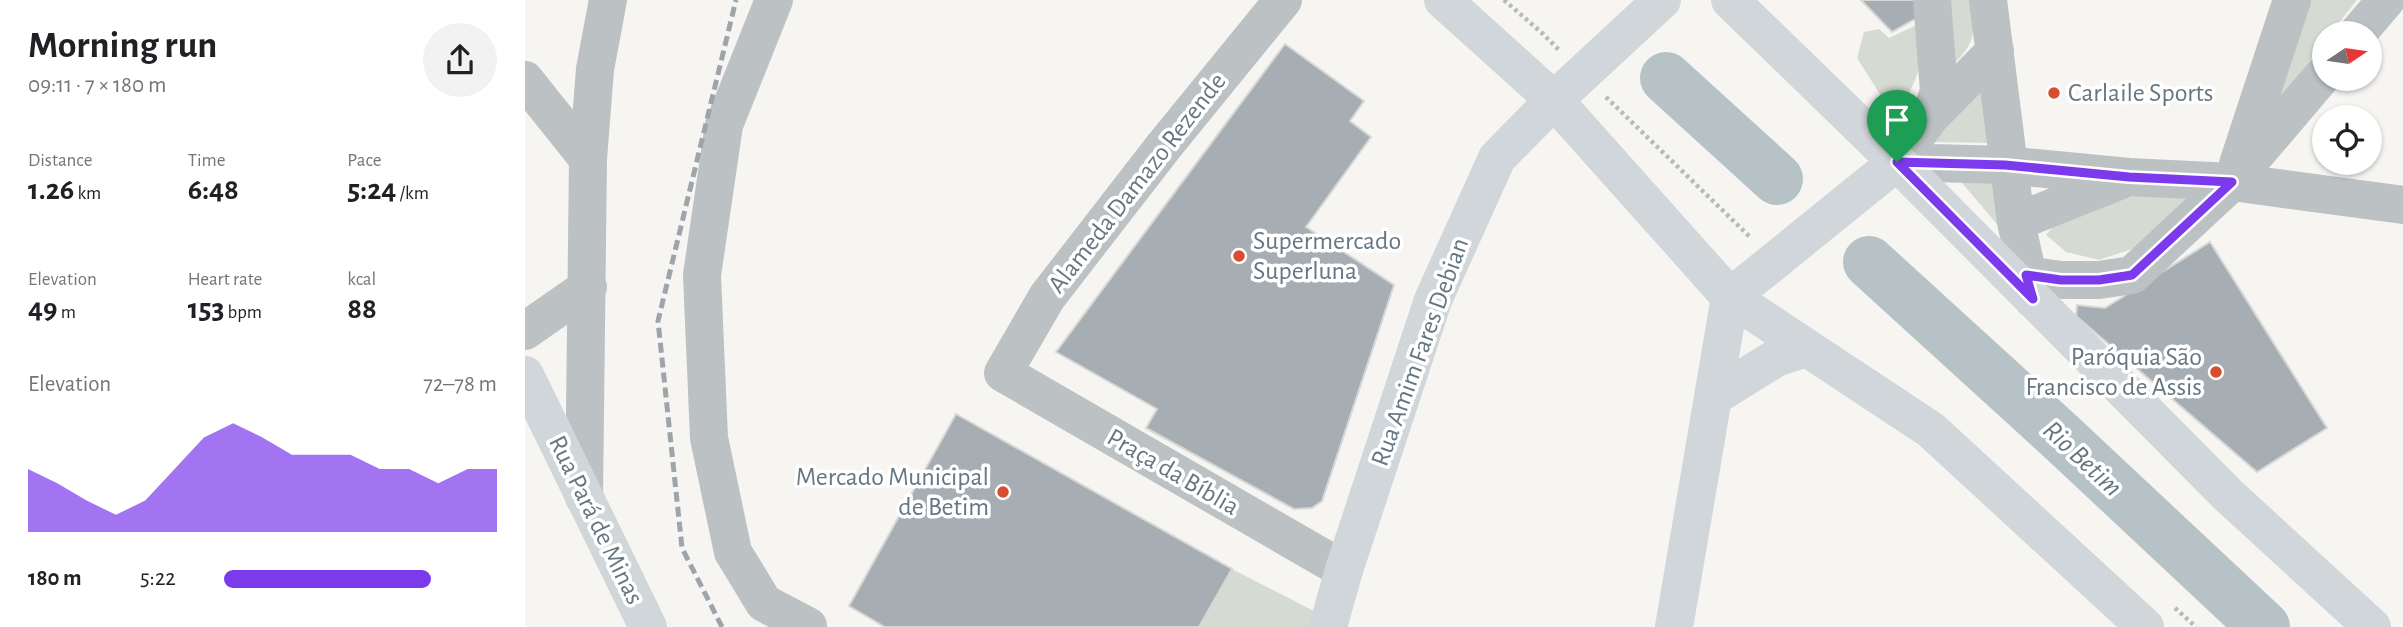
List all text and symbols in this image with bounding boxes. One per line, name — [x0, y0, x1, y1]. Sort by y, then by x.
north arrow — [2312, 21, 2382, 91]
map controls — [2312, 21, 2382, 175]
button: share — [423, 23, 497, 97]
text: Morning run — [28, 27, 217, 65]
street label: Alameda Damazo Rezende — [1043, 68, 1231, 298]
text: 09:11 · 7 × 180 m — [28, 74, 166, 97]
place label: Carlaile Sports — [2068, 80, 2213, 106]
marker: Carlaile Sports — [2046, 85, 2062, 101]
pin — [1867, 90, 1927, 162]
icon: arrive — [1878, 101, 1916, 139]
button: locate — [2312, 105, 2382, 175]
text: Distance — [28, 151, 92, 170]
text: Time — [188, 151, 226, 170]
text: Pace — [347, 151, 382, 170]
text: 1.26 — [28, 175, 74, 205]
text: 6:48 — [188, 175, 239, 205]
text: 5:24 — [347, 175, 396, 205]
text: km — [74, 184, 101, 203]
text: /km — [396, 184, 429, 203]
place label: Supermercado Superluna — [1253, 228, 1401, 284]
street label: Rua Amim Fares Debian — [1367, 235, 1473, 469]
marker: Supermercado Superluna — [1231, 248, 1247, 264]
text: Elevation — [28, 270, 97, 289]
text: Heart rate — [188, 270, 262, 289]
text: kcal — [347, 270, 376, 289]
text: 49 — [28, 294, 58, 324]
text: 153 — [188, 294, 224, 324]
text: 88 — [347, 294, 377, 324]
text: m — [58, 303, 76, 322]
text: bpm — [224, 303, 262, 322]
place label: Paróquia São Francisco de Assis — [2025, 344, 2202, 400]
marker: Paróquia São Francisco de Assis — [2208, 364, 2224, 380]
text: Elevation — [28, 373, 111, 396]
text: 72–78 m — [423, 373, 497, 396]
water label: Rio Betim — [2037, 416, 2127, 502]
street label: Praça da Bíblia — [1103, 424, 1243, 520]
street label: Rua Pará de Minas — [544, 432, 648, 608]
place label: Mercado Municipal de Betim — [796, 464, 989, 520]
marker: Mercado Municipal de Betim — [995, 484, 1011, 500]
text: 180 m — [28, 567, 82, 590]
text: 5:22 — [140, 567, 176, 590]

